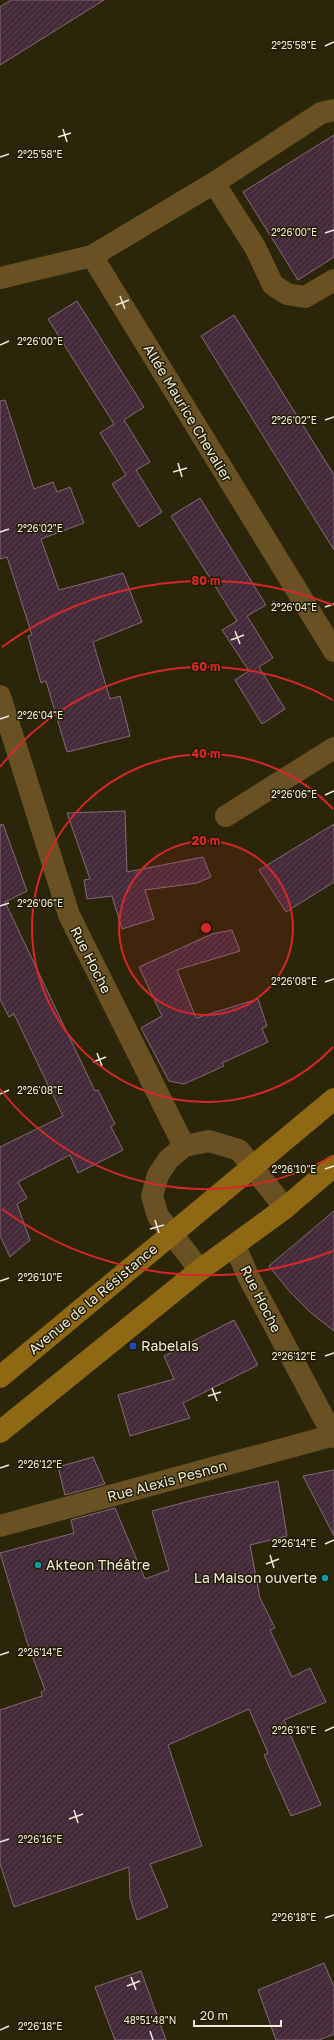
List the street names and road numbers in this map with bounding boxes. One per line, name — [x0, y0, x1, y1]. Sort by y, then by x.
street label: Allée Maurice Chevalier — [141, 341, 237, 485]
street label: Rue Hoche — [67, 924, 116, 996]
street label: Avenue de la Résistance — [25, 1240, 161, 1358]
street label: Rue Hoche — [237, 1263, 286, 1335]
street label: Rue Alexis Pesnon — [105, 1456, 229, 1505]

